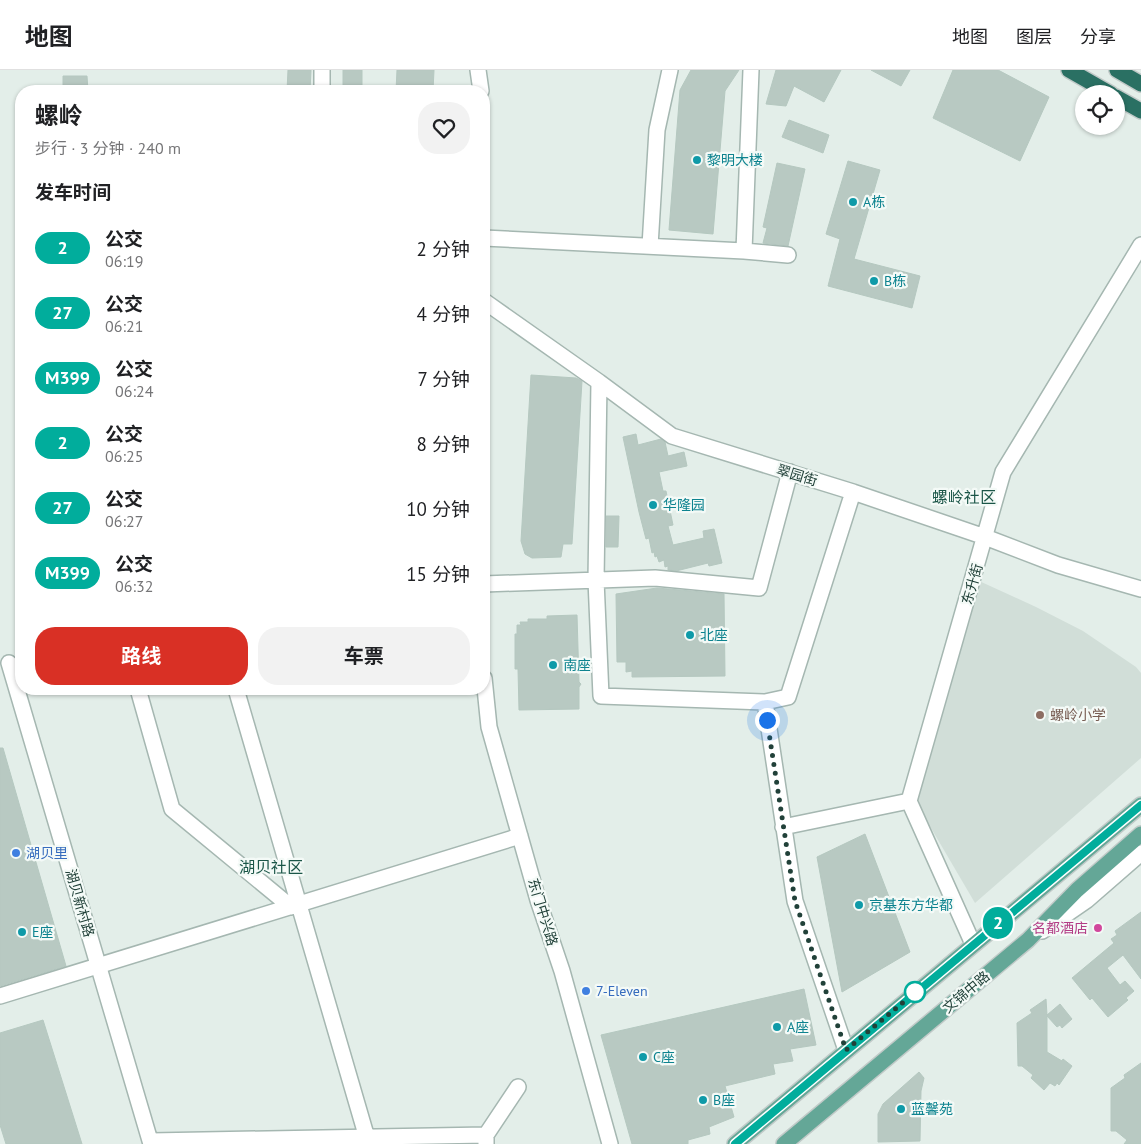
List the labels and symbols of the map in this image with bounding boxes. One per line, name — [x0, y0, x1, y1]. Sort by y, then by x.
place label: 黎明大楼 — [707, 151, 763, 169]
marker: 黎明大楼 — [691, 154, 703, 166]
place label: A栋 — [863, 193, 885, 211]
marker: A栋 — [847, 196, 859, 208]
place label: B栋 — [884, 272, 906, 290]
marker: B栋 — [868, 275, 880, 287]
street label: 翠园街 — [774, 460, 820, 490]
district label: 螺岭社区 — [932, 487, 996, 507]
place label: 华隆园 — [663, 496, 705, 514]
marker: 华隆园 — [647, 499, 659, 511]
street label: 东升街 — [958, 561, 986, 607]
place label: 北座 — [700, 626, 728, 644]
marker: 北座 — [684, 629, 696, 641]
place label: 南座 — [563, 656, 591, 674]
marker: 南座 — [547, 659, 559, 671]
place label: 螺岭小学 — [1050, 706, 1106, 724]
your location — [755, 708, 780, 733]
marker: 螺岭小学 — [1034, 709, 1046, 721]
place label: 湖贝里 — [26, 844, 68, 862]
marker: 湖贝里 — [10, 847, 22, 859]
district label: 湖贝社区 — [239, 857, 303, 877]
street label: 湖贝新村路 — [62, 867, 98, 939]
street label: 东门中兴路 — [524, 876, 562, 948]
place label: 京基东方华都 — [869, 896, 953, 914]
marker: 京基东方华都 — [853, 899, 865, 911]
line badge: 2 — [982, 907, 1014, 939]
place label: 名都酒店 — [1032, 919, 1088, 937]
marker: 名都酒店 — [1092, 922, 1104, 934]
place label: E座 — [32, 923, 54, 941]
marker: E座 — [16, 926, 28, 938]
street label: 文锦中路 — [939, 967, 993, 1017]
unlabelled marker — [904, 981, 926, 1003]
place label: 7-Eleven — [596, 982, 648, 1000]
marker: 7-Eleven — [580, 985, 592, 997]
place label: A座 — [787, 1018, 809, 1036]
marker: A座 — [771, 1021, 783, 1033]
place label: C座 — [653, 1048, 675, 1066]
marker: C座 — [637, 1051, 649, 1063]
place label: B座 — [713, 1091, 735, 1109]
marker: B座 — [697, 1094, 709, 1106]
place label: 蓝馨苑 — [911, 1100, 953, 1118]
marker: 蓝馨苑 — [895, 1103, 907, 1115]

